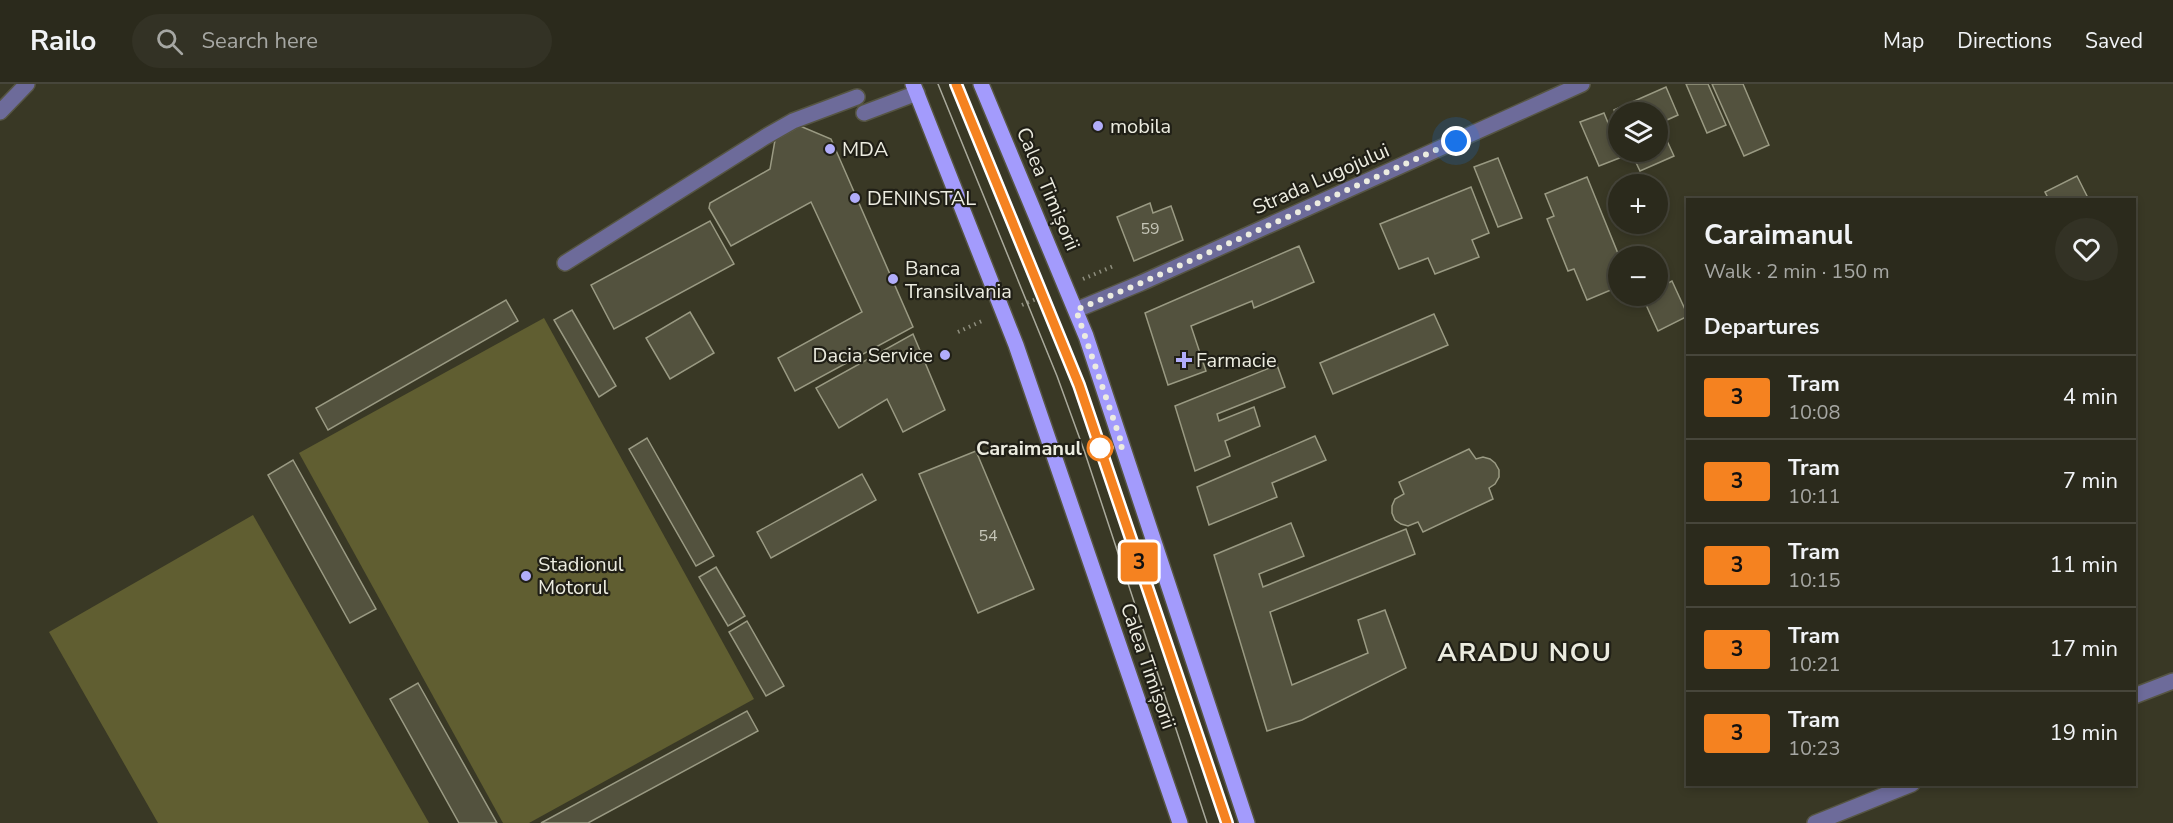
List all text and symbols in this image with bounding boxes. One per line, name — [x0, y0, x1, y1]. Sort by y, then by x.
search box — [132, 14, 552, 68]
text: Railo — [30, 22, 96, 60]
icon: search — [153, 25, 186, 58]
text: Search here — [201, 26, 318, 56]
text: Map — [1883, 27, 1924, 55]
text: Directions — [1957, 27, 2052, 55]
text: Saved — [2085, 27, 2143, 55]
map controls — [1608, 102, 1668, 306]
button: layers — [1608, 102, 1668, 162]
place label: mobila — [1110, 113, 1171, 140]
marker: mobila — [1091, 119, 1105, 133]
street label: Calea Timișorii — [1010, 123, 1086, 255]
your location — [1441, 126, 1471, 156]
place label: MDA — [842, 136, 889, 163]
street label: Strada Lugojului — [1248, 137, 1394, 221]
marker: MDA — [823, 142, 837, 156]
button: + — [1608, 174, 1668, 234]
place label: DENINSTAL — [867, 185, 976, 212]
marker: DENINSTAL — [848, 191, 862, 205]
text: Caraimanul — [1704, 216, 1853, 254]
house number: 59 — [1140, 218, 1160, 240]
button: heart — [2055, 218, 2118, 281]
button: − — [1608, 246, 1668, 306]
place label: Banca Transilvania — [905, 255, 1012, 305]
text: Walk · 2 min · 150 m — [1704, 258, 1890, 285]
marker: Banca Transilvania — [886, 272, 900, 286]
text: Departures — [1704, 312, 1819, 342]
place label: Dacia Service — [813, 342, 933, 369]
place label: Farmacie — [1196, 347, 1277, 374]
marker: Dacia Service — [938, 348, 952, 362]
marker: Farmacie — [1177, 353, 1191, 367]
text: Tram — [1788, 369, 1840, 399]
text: 4 min — [2063, 382, 2118, 412]
text: 3 — [1731, 383, 1743, 411]
text: 10:08 — [1788, 399, 1841, 426]
place label: Caraimanul — [976, 435, 1083, 462]
marker: Caraimanul — [1087, 435, 1113, 461]
text: Tram — [1788, 453, 1840, 483]
text: 7 min — [2063, 466, 2118, 496]
text: 3 — [1731, 467, 1743, 495]
text: 10:11 — [1788, 483, 1841, 510]
house number: 54 — [978, 525, 998, 547]
text: Tram — [1788, 537, 1840, 567]
line badge: 3 — [1120, 542, 1158, 582]
text: 3 — [1133, 548, 1145, 576]
text: 11 min — [2050, 550, 2118, 580]
place label: Stadionul Motorul — [538, 551, 624, 601]
text: 3 — [1731, 551, 1743, 579]
text: 10:15 — [1788, 567, 1841, 594]
marker: Stadionul Motorul — [519, 569, 533, 583]
street label: Calea Timișorii — [1114, 599, 1182, 733]
text: Tram — [1788, 621, 1840, 651]
text: 17 min — [2050, 634, 2118, 664]
district label: ARADU NOU — [1438, 635, 1612, 670]
text: 3 — [1731, 635, 1743, 663]
text: 10:21 — [1788, 651, 1841, 678]
text: Tram — [1788, 705, 1840, 735]
text: 19 min — [2050, 718, 2118, 748]
text: 3 — [1731, 719, 1743, 747]
text: 10:23 — [1788, 735, 1841, 762]

